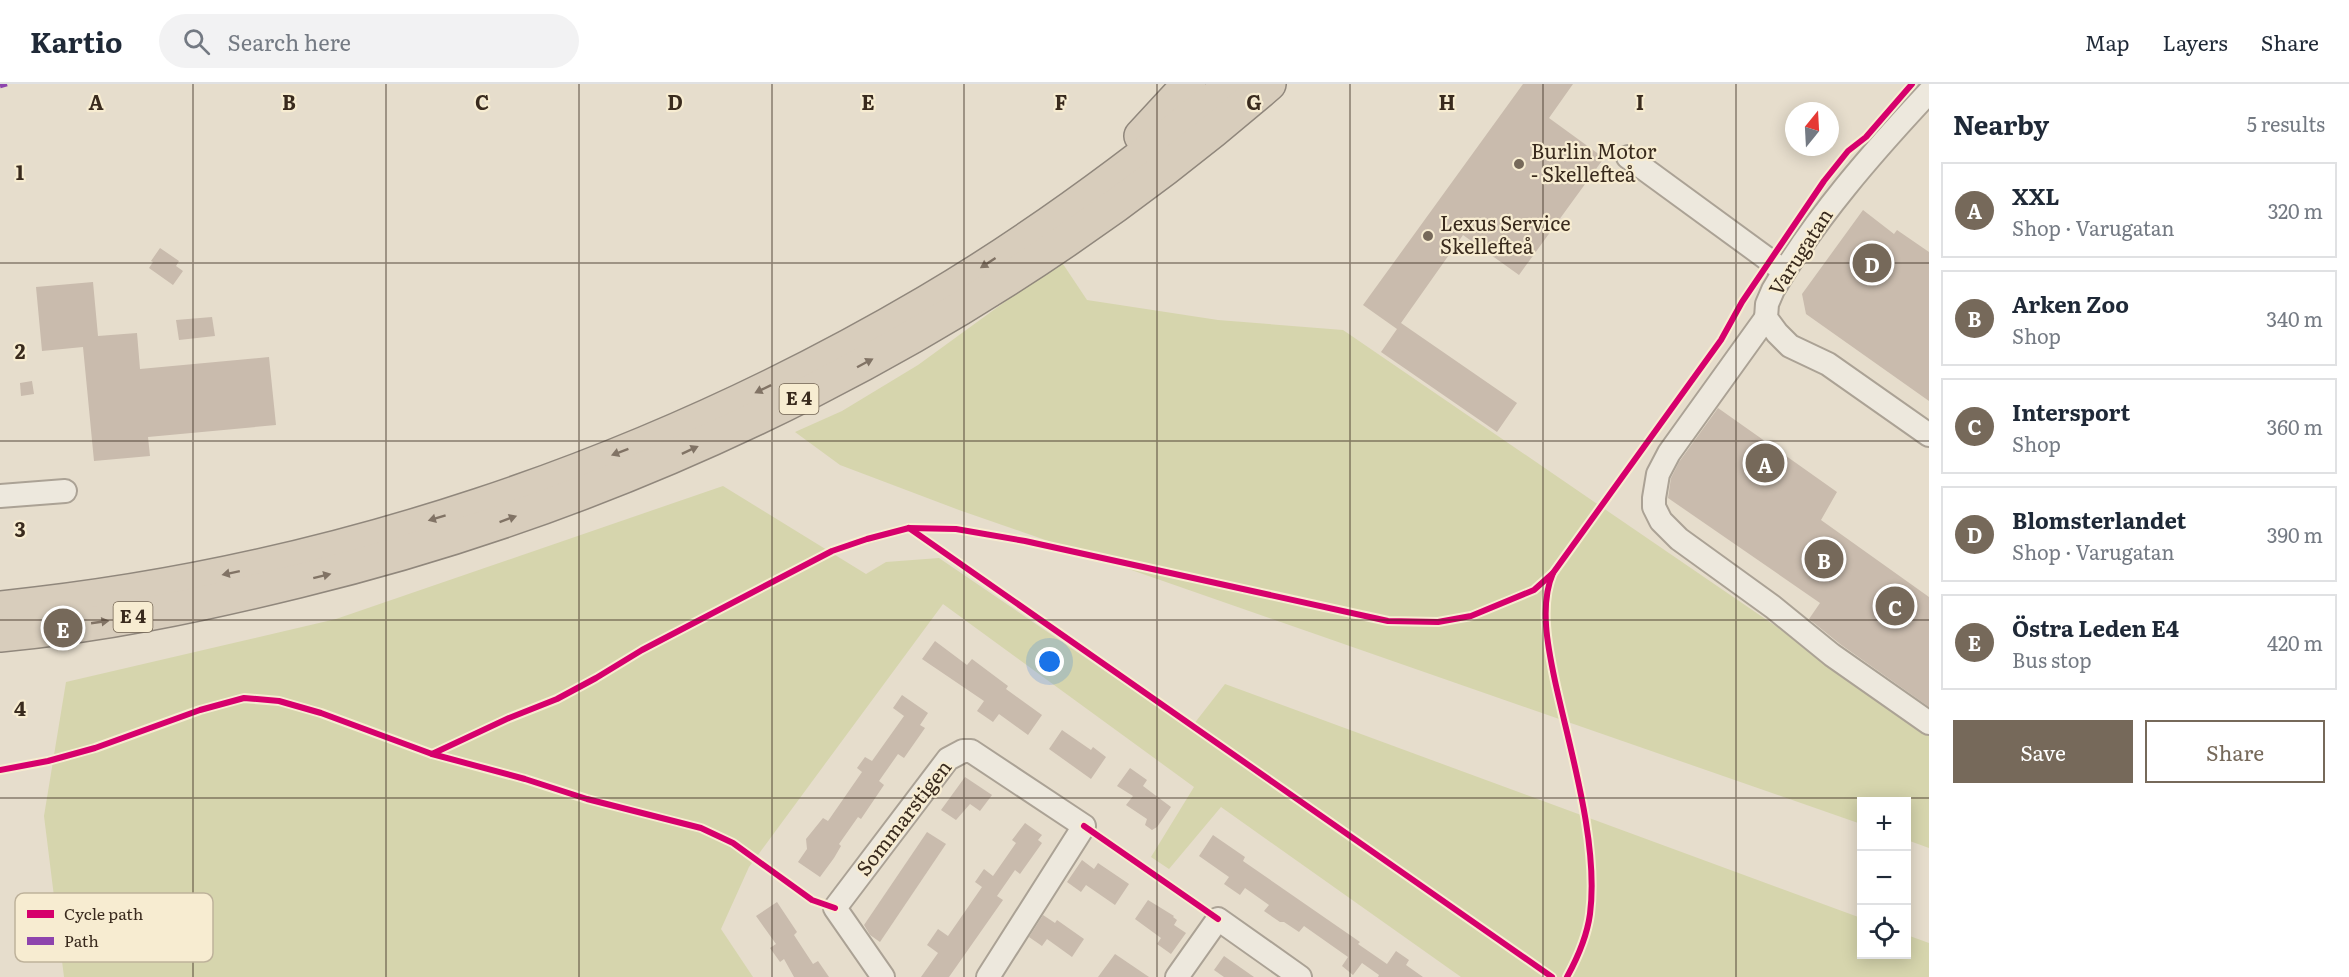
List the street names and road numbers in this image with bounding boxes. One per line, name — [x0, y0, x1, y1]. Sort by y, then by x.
street label: Varugatan — [1760, 201, 1839, 301]
road number: E 4 — [780, 384, 818, 414]
road number: E 4 — [114, 602, 152, 632]
street label: Sommarstigen — [848, 752, 957, 881]

